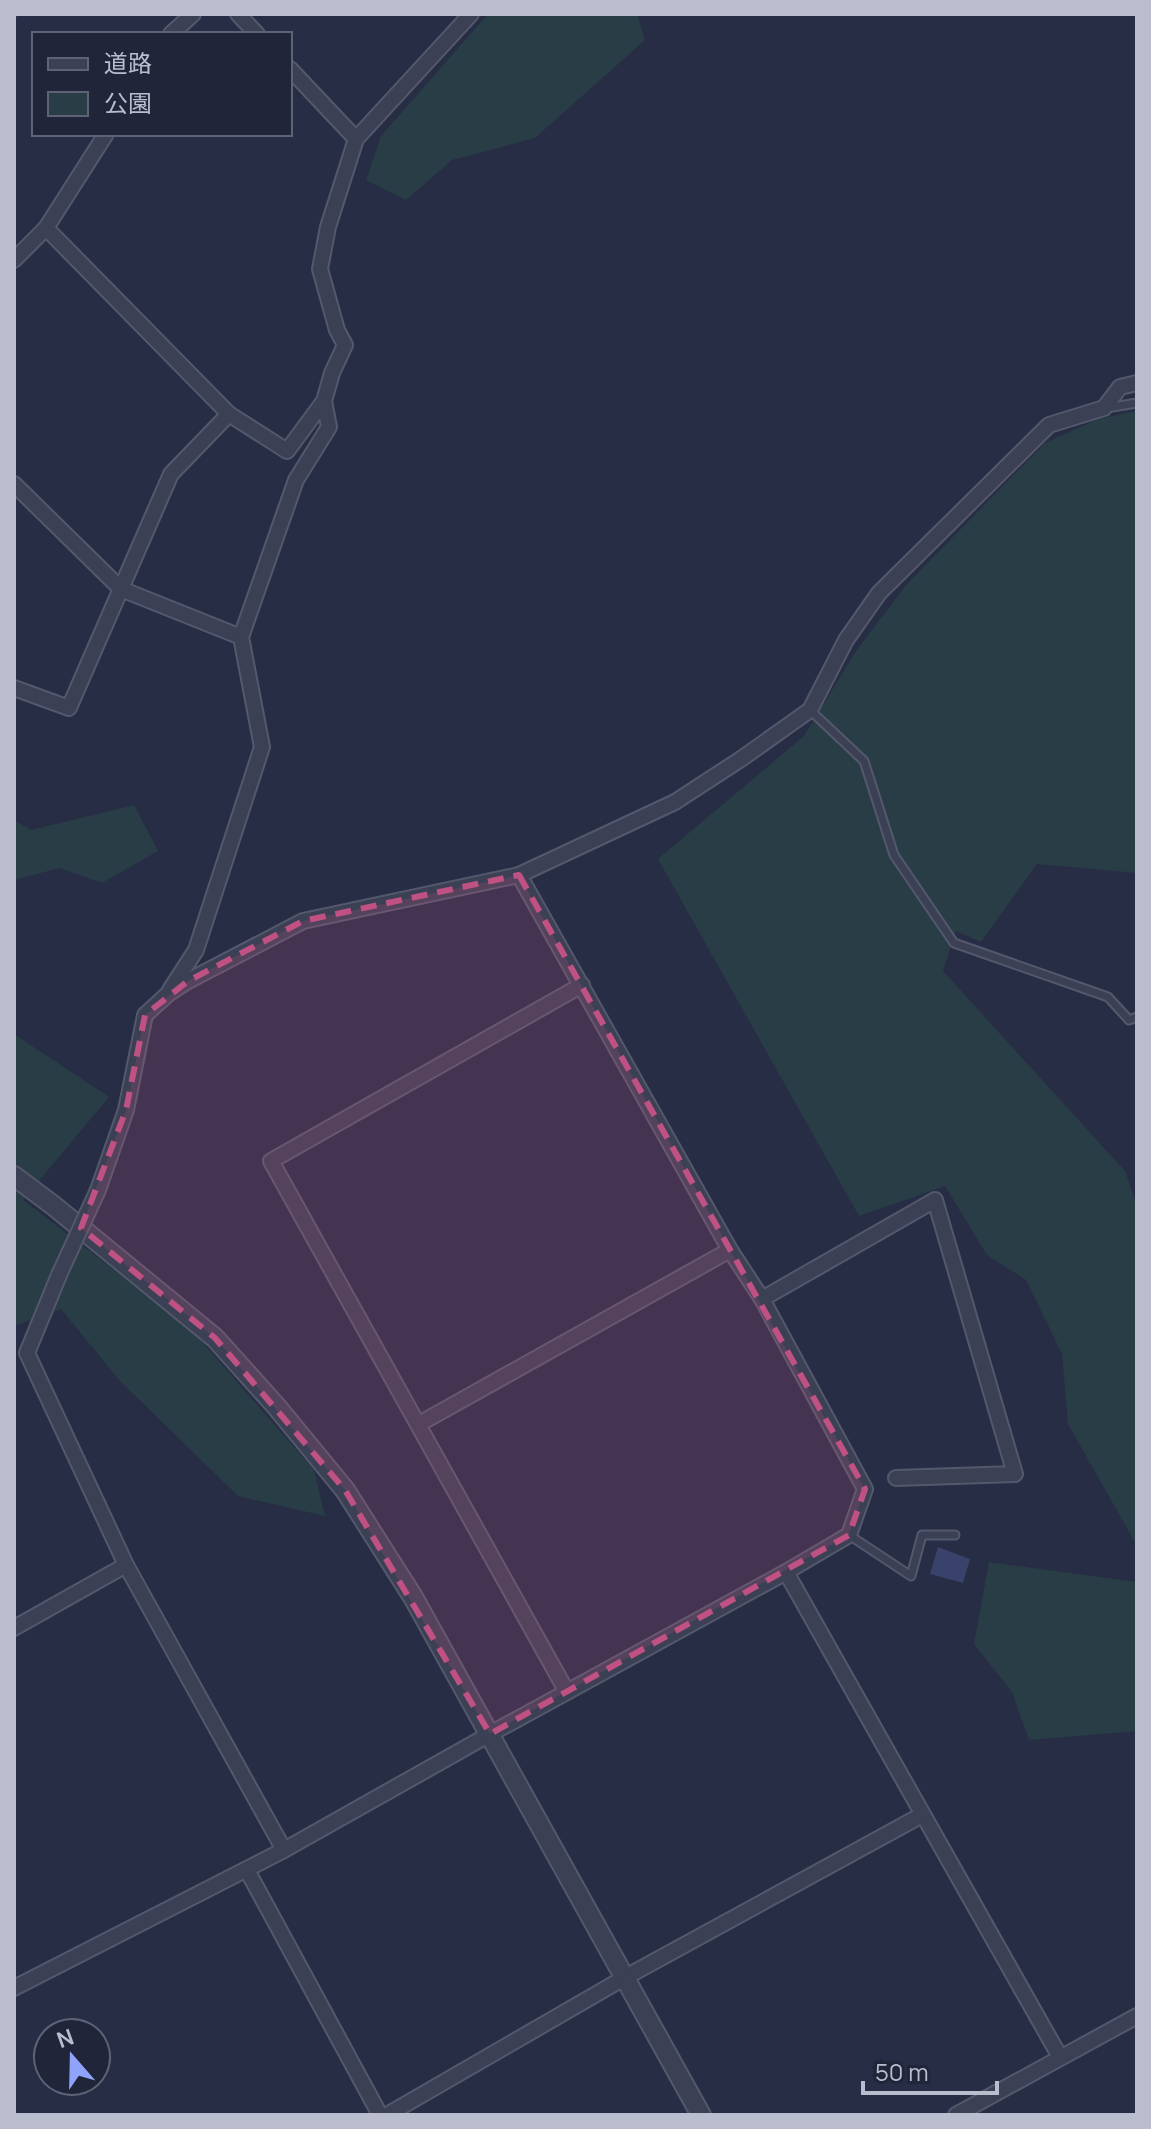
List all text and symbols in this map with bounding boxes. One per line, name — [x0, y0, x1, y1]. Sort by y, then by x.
legend — [32, 32, 292, 136]
text: 道路 — [104, 46, 152, 79]
text: 公園 — [104, 86, 152, 119]
north arrow — [32, 2017, 112, 2097]
text: N — [53, 2021, 78, 2055]
scale bar — [863, 2045, 997, 2095]
text: 50 m — [875, 2055, 929, 2088]

